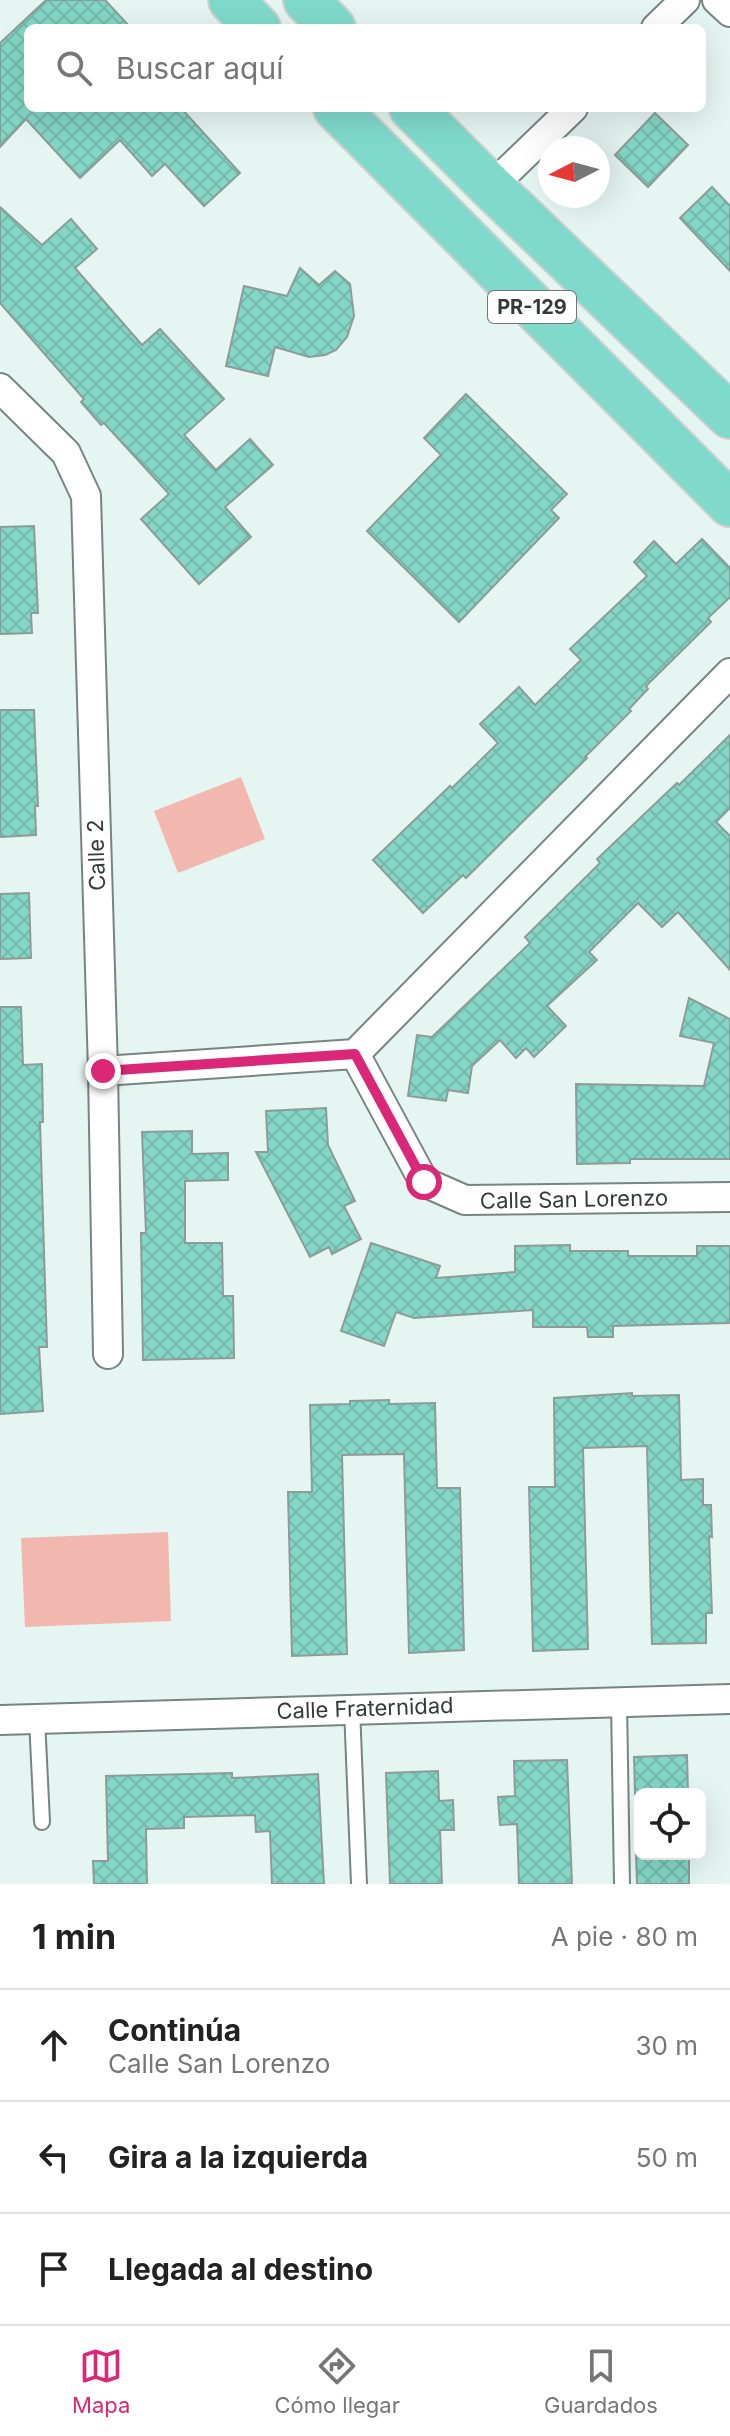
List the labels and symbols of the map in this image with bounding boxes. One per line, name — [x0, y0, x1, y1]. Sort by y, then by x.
north arrow — [538, 136, 610, 208]
road number: PR-129 — [488, 291, 576, 323]
street label: Calle 2 — [82, 819, 110, 891]
route end — [85, 1053, 121, 1089]
route start — [406, 1164, 442, 1200]
street label: Calle San Lorenzo — [480, 1184, 668, 1214]
street label: Calle Fraternidad — [276, 1692, 454, 1724]

